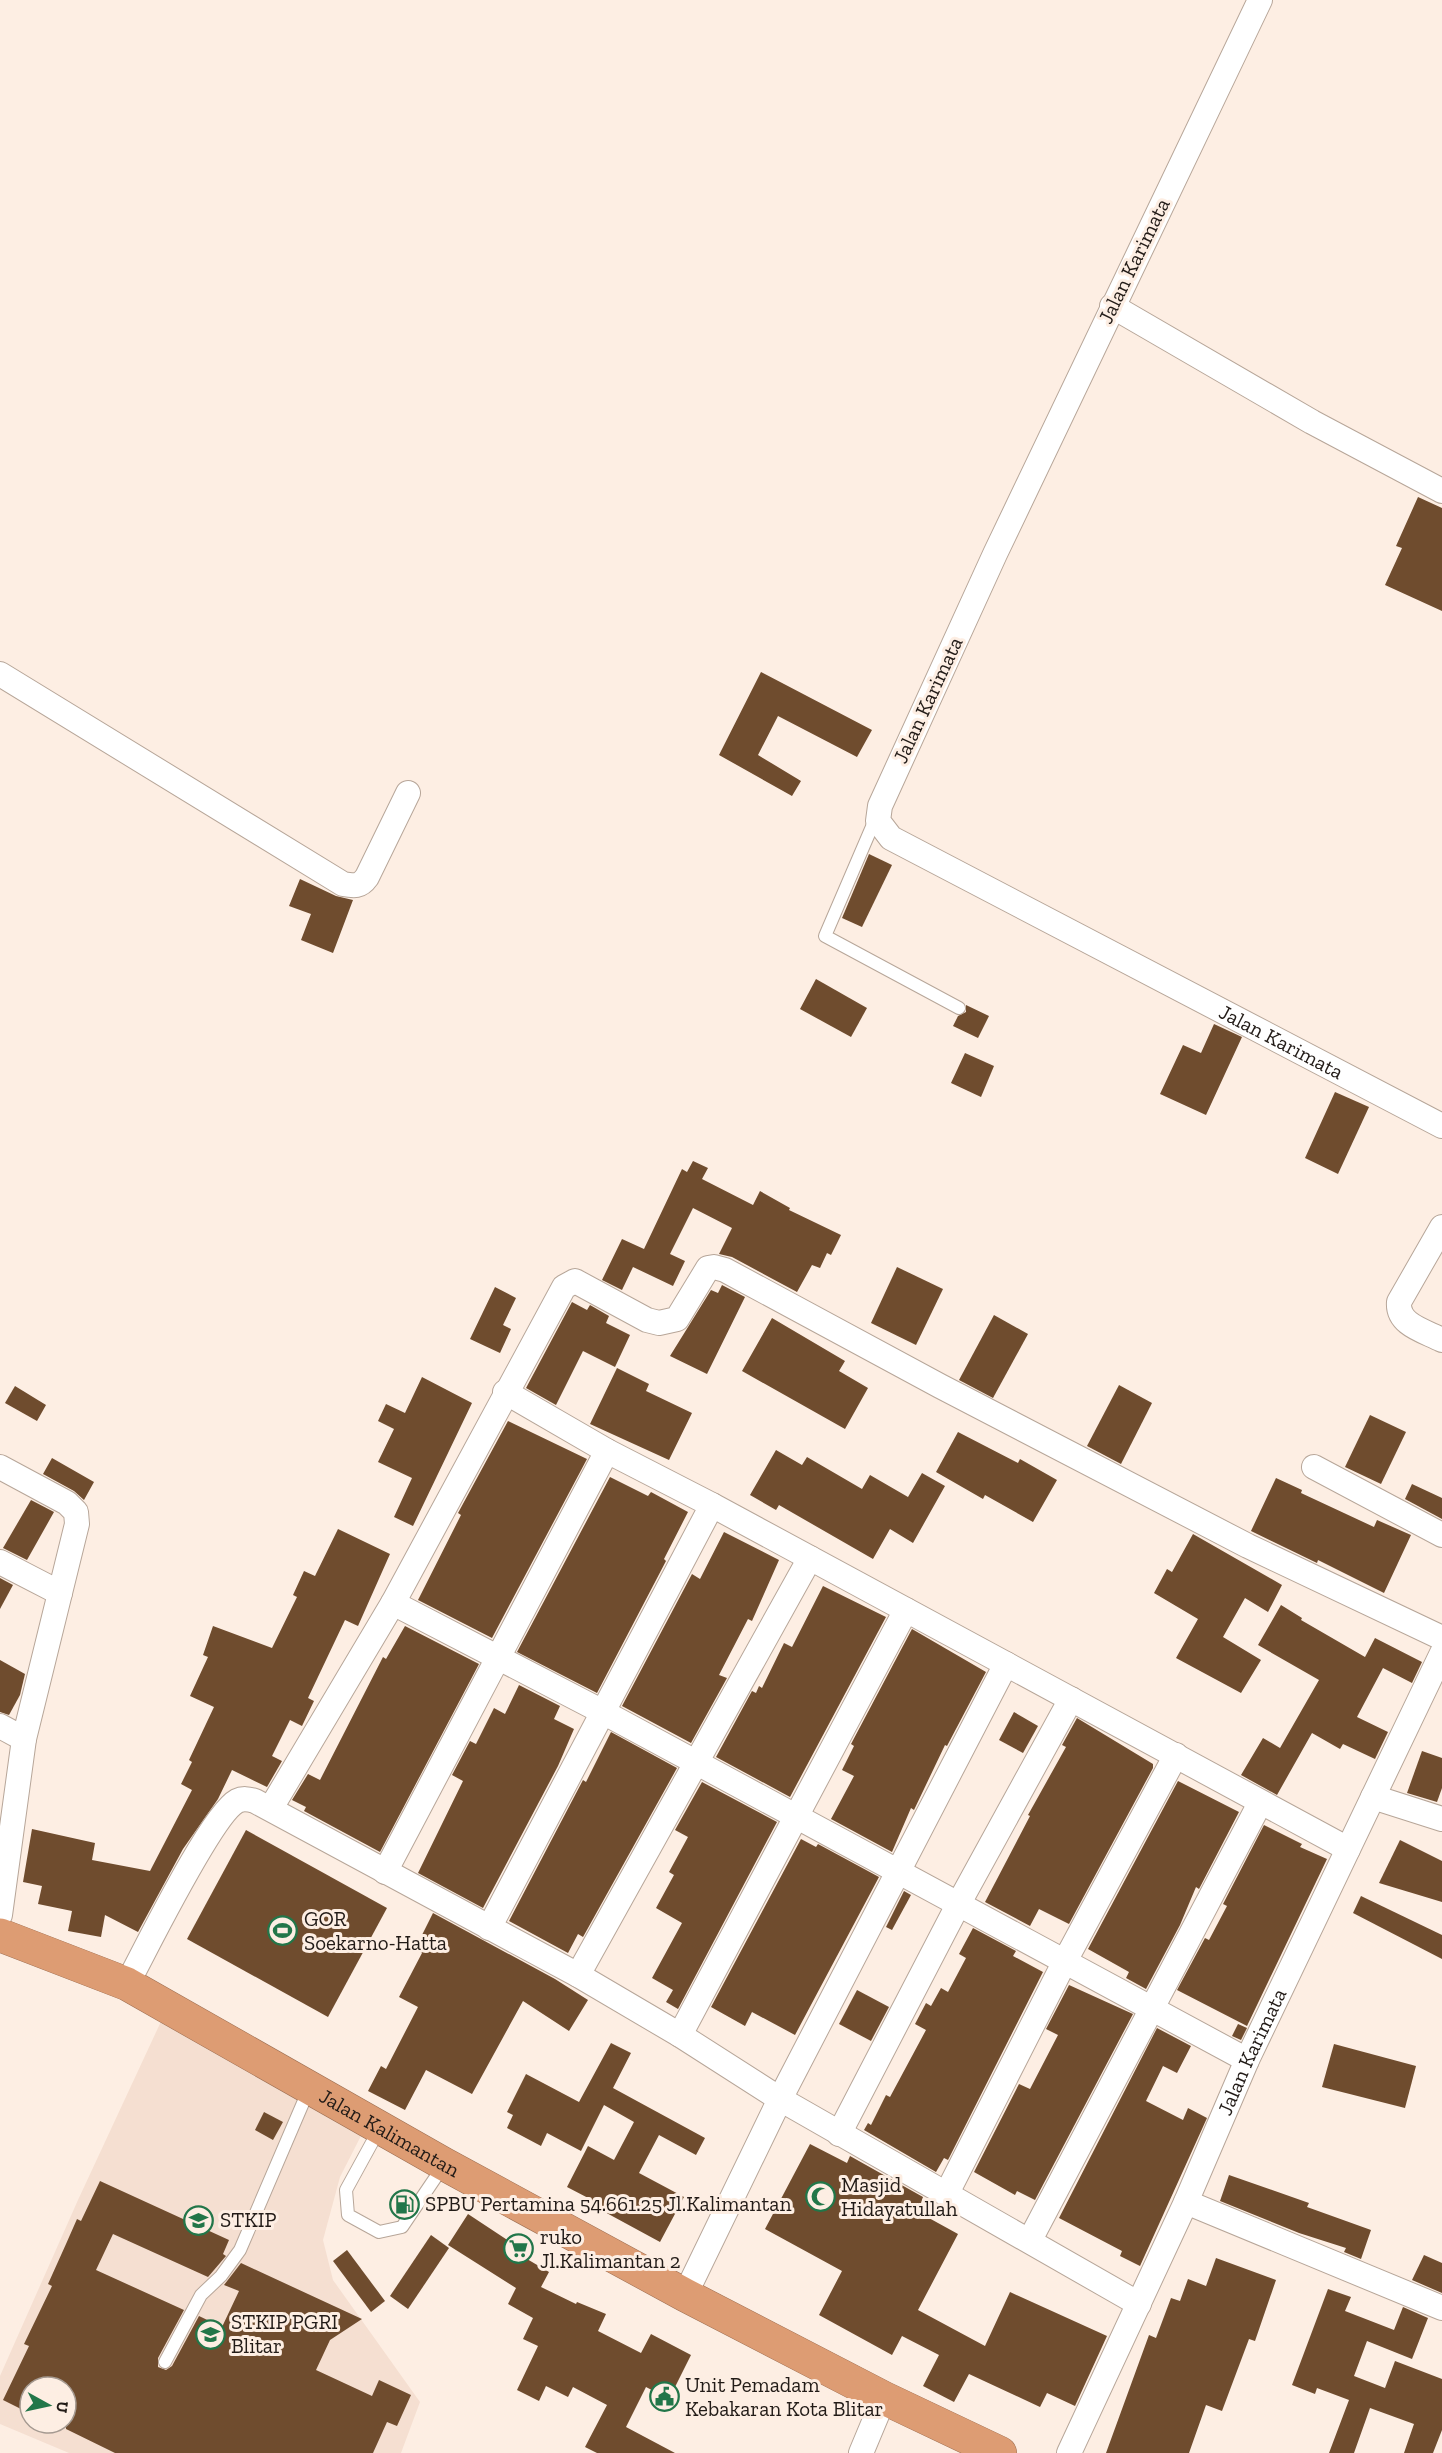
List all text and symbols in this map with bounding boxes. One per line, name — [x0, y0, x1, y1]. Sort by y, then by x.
street label: Jalan Karimata — [1092, 194, 1175, 327]
street label: Jalan Karimata — [887, 633, 968, 767]
street label: Jalan Karimata — [1215, 999, 1348, 1084]
place label: GOR Soekarno-Hatta — [304, 1906, 447, 1955]
sports icon: GOR Soekarno-Hatta — [267, 1915, 299, 1947]
street label: Jalan Karimata — [1212, 1984, 1291, 2119]
street label: Jalan Kalimantan — [315, 2083, 464, 2182]
place label: Masjid Hidayatullah — [841, 2172, 958, 2221]
mosque icon: Masjid Hidayatullah — [804, 2181, 836, 2213]
fuel station icon: SPBU Pertamina 54.661.25 Jl.Kalimantan — [388, 2188, 420, 2220]
place label: SPBU Pertamina 54.661.25 Jl.Kalimantan — [425, 2191, 792, 2216]
school or university icon: STKIP — [183, 2204, 215, 2236]
place label: STKIP — [220, 2207, 277, 2232]
place label: ruko Jl.Kalimantan 2 — [540, 2224, 681, 2273]
supermarket icon: ruko Jl.Kalimantan 2 — [503, 2233, 535, 2265]
place label: STKIP PGRI Blitar — [231, 2309, 338, 2358]
school or university icon: STKIP PGRI Blitar — [194, 2318, 226, 2350]
place label: Unit Pemadam Kebakaran Kota Blitar — [685, 2372, 883, 2421]
north arrow — [18, 2375, 78, 2435]
public building icon: Unit Pemadam Kebakaran Kota Blitar — [648, 2381, 680, 2413]
text: U — [52, 2400, 73, 2415]

